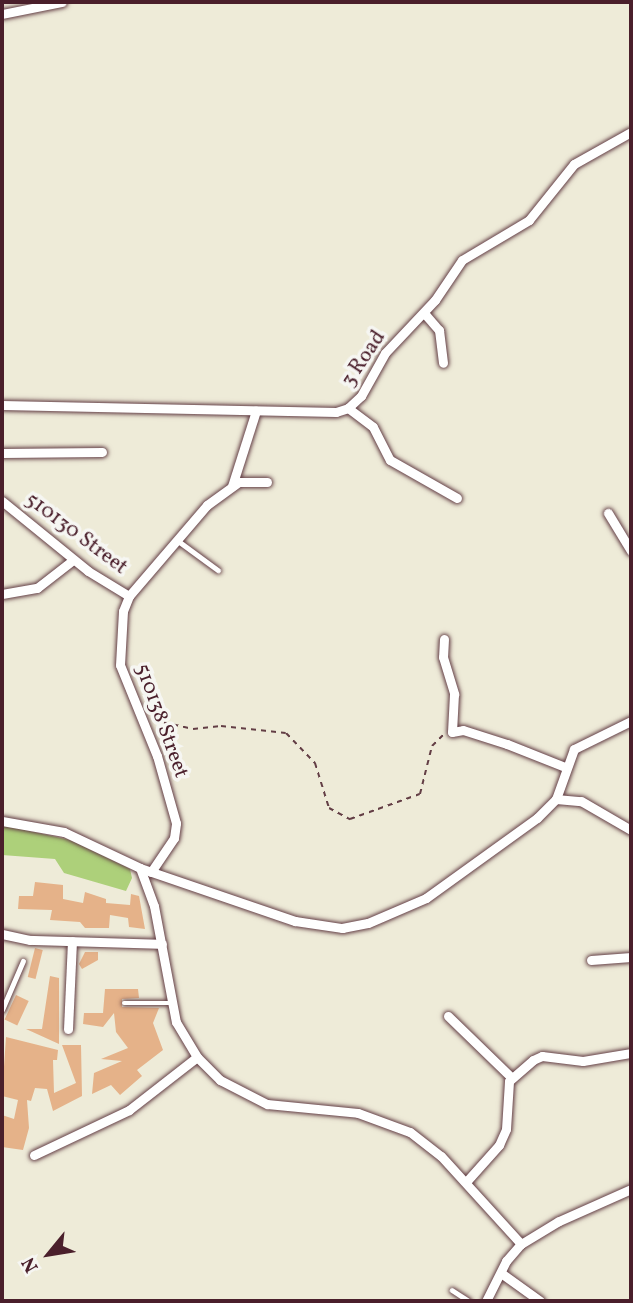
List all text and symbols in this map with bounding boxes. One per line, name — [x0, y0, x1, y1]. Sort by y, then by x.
street label: 3 Road — [336, 326, 392, 392]
street label: 510130 Street — [20, 487, 132, 581]
street label: 510138 Street — [129, 660, 193, 782]
north arrow — [14, 1219, 84, 1289]
text: N — [16, 1252, 46, 1277]

